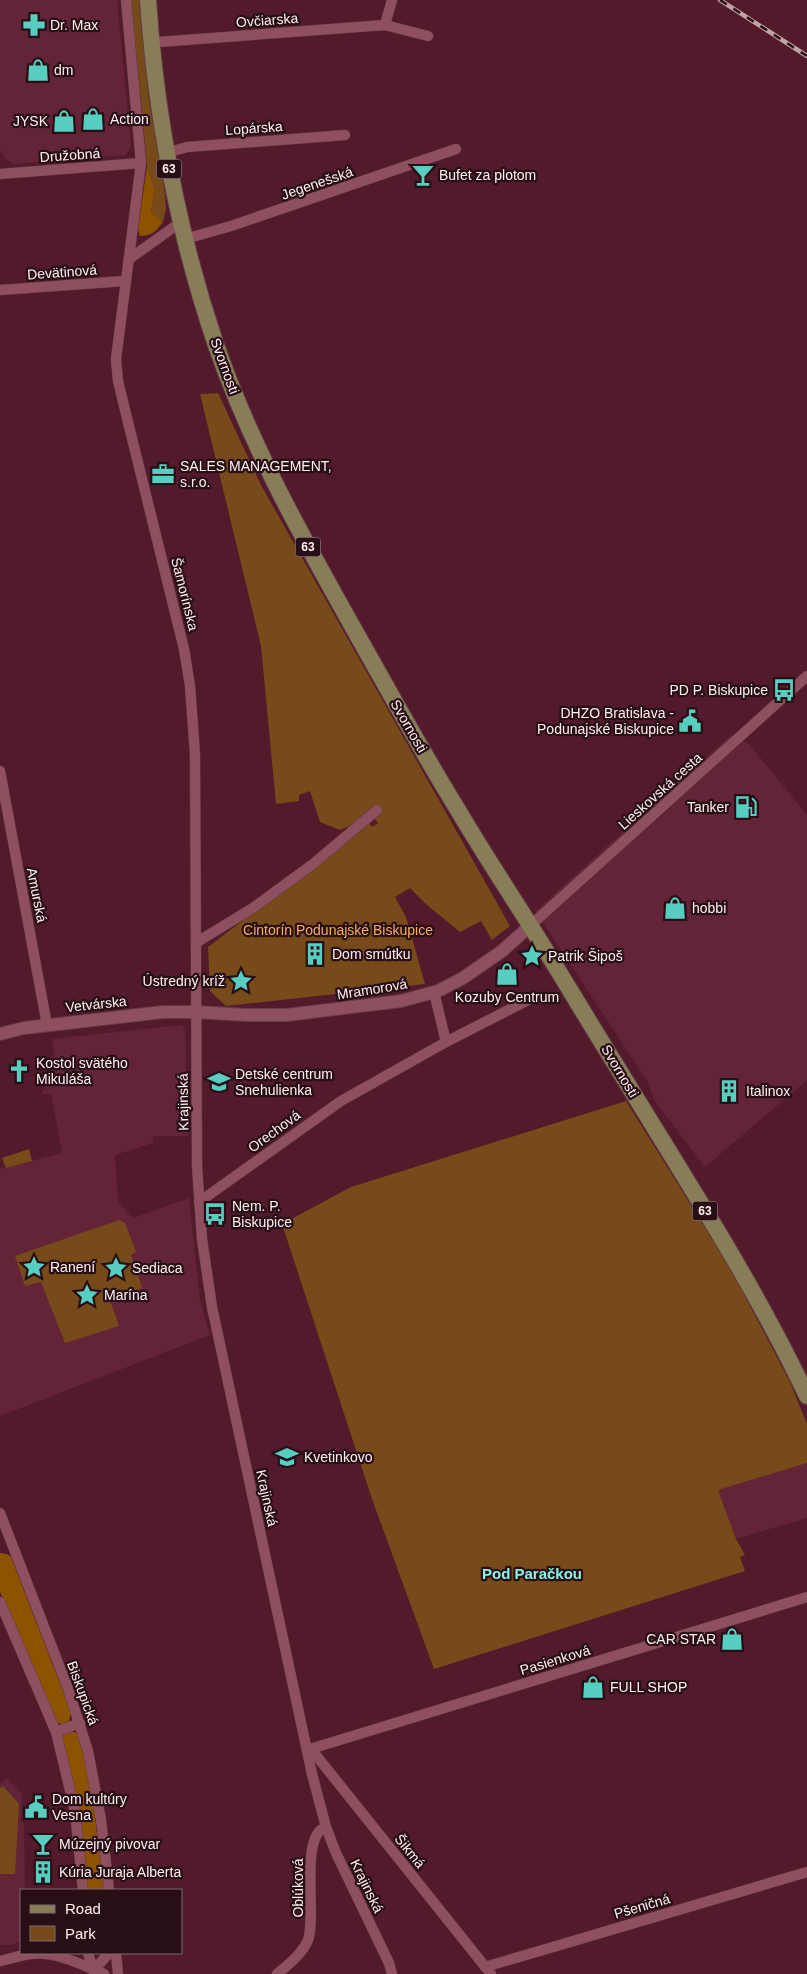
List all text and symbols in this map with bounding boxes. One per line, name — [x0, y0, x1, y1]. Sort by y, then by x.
street label: Ovčiarska — [235, 10, 299, 30]
pharmacy icon: Dr. Max — [21, 12, 47, 38]
place label: Dr. Max — [50, 17, 98, 33]
shop icon: dm — [25, 57, 51, 83]
place label: dm — [54, 62, 73, 78]
shop icon: Action — [80, 106, 106, 132]
shop icon: JYSK — [51, 108, 77, 134]
place label: Action — [110, 111, 149, 127]
place label: JYSK — [13, 113, 49, 129]
street label: Lopárska — [225, 118, 283, 138]
street label: Družobná — [39, 145, 101, 165]
road number: 63 — [156, 160, 182, 178]
bar icon: Bufet za plotom — [410, 162, 436, 188]
street label: Jegenešská — [279, 163, 355, 203]
place label: Bufet za plotom — [439, 167, 536, 183]
street label: Devätinová — [27, 262, 98, 282]
street label: Svornosti — [208, 336, 242, 396]
place label: SALES MANAGEMENT, s.r.o. — [180, 458, 332, 490]
office icon: SALES MANAGEMENT, s.r.o. — [150, 461, 176, 487]
road number: 63 — [296, 538, 320, 556]
street label: Šamorínska — [168, 556, 202, 632]
bus stop icon: PD P. Biskupice — [771, 677, 797, 703]
place label: PD P. Biskupice — [669, 682, 768, 698]
street label: Svornosti — [387, 697, 431, 755]
place label: DHZO Bratislava - Podunajské Biskupice — [537, 705, 674, 737]
public building icon: DHZO Bratislava - Podunajské Biskupice — [677, 708, 703, 734]
street label: Lieskovská cesta — [615, 749, 705, 833]
fuel station icon: Tanker — [733, 794, 759, 820]
place label: Tanker — [687, 799, 729, 815]
street label: Amurská — [24, 866, 50, 924]
shop icon: hobbi — [662, 895, 688, 921]
place label: hobbi — [692, 900, 726, 916]
park label: Cintorín Podunajské Biskupice — [243, 922, 433, 938]
building icon: Dom smútku — [302, 941, 328, 967]
place icon: Patrik Šipoš — [519, 943, 545, 969]
place label: Dom smútku — [332, 946, 411, 962]
place label: Patrik Šipoš — [548, 948, 623, 964]
shop icon: Kozuby Centrum — [494, 961, 520, 987]
place icon: Ústredný kríž — [228, 968, 254, 994]
place label: Ústredný kríž — [143, 973, 225, 989]
street label: Mramorová — [336, 976, 408, 1002]
place label: Kozuby Centrum — [455, 989, 559, 1005]
street label: Vetvárska — [65, 993, 128, 1015]
street label: Svornosti — [598, 1042, 642, 1100]
place label: Kostol svätého Mikuláša — [36, 1055, 128, 1087]
church icon: Kostol svätého Mikuláša — [6, 1058, 32, 1084]
place label: Detské centrum Snehulienka — [235, 1066, 333, 1098]
school or university icon: Detské centrum Snehulienka — [206, 1069, 232, 1095]
street label: Krajinská — [174, 1073, 192, 1131]
building icon: Italinox — [716, 1078, 742, 1104]
place label: Italinox — [746, 1083, 790, 1099]
street label: Orechová — [245, 1107, 303, 1155]
place label: Nem. P. Biskupice — [232, 1198, 292, 1230]
bus stop icon: Nem. P. Biskupice — [202, 1201, 228, 1227]
road number: 63 — [692, 1202, 718, 1220]
place icon: Ranení — [21, 1254, 47, 1280]
place icon: Sediaca — [103, 1255, 129, 1281]
place label: Ranení — [50, 1259, 95, 1275]
place label: Sediaca — [132, 1260, 183, 1276]
place icon: Marína — [74, 1282, 100, 1308]
place label: Marína — [104, 1287, 148, 1303]
school or university icon: Kvetinkovo — [274, 1444, 300, 1470]
place label: Kvetinkovo — [304, 1449, 373, 1465]
street label: Krajinská — [253, 1468, 281, 1528]
district label: Pod Paračkou — [482, 1565, 582, 1582]
shop icon: CAR STAR — [719, 1626, 745, 1652]
place label: CAR STAR — [646, 1631, 716, 1647]
street label: Pasienková — [518, 1642, 592, 1678]
street label: Biskupická — [64, 1659, 102, 1727]
shop icon: FULL SHOP — [580, 1674, 606, 1700]
place label: FULL SHOP — [610, 1679, 687, 1695]
place label: Dom kultúry Vesna — [52, 1791, 127, 1823]
public building icon: Dom kultúry Vesna — [23, 1794, 49, 1820]
bar icon: Múzejný pivovar — [30, 1831, 56, 1857]
street label: Šikmá — [392, 1831, 429, 1871]
place label: Múzejný pivovar — [59, 1836, 160, 1852]
street label: Krajinská — [347, 1857, 387, 1916]
street label: Oblúková — [290, 1858, 306, 1918]
building icon: Kúria Juraja Alberta — [30, 1859, 56, 1885]
place label: Kúria Juraja Alberta — [59, 1864, 181, 1880]
legend — [20, 1889, 182, 1954]
street label: Pšeničná — [612, 1890, 672, 1922]
text: Road — [65, 1900, 101, 1917]
text: Park — [65, 1925, 96, 1942]

